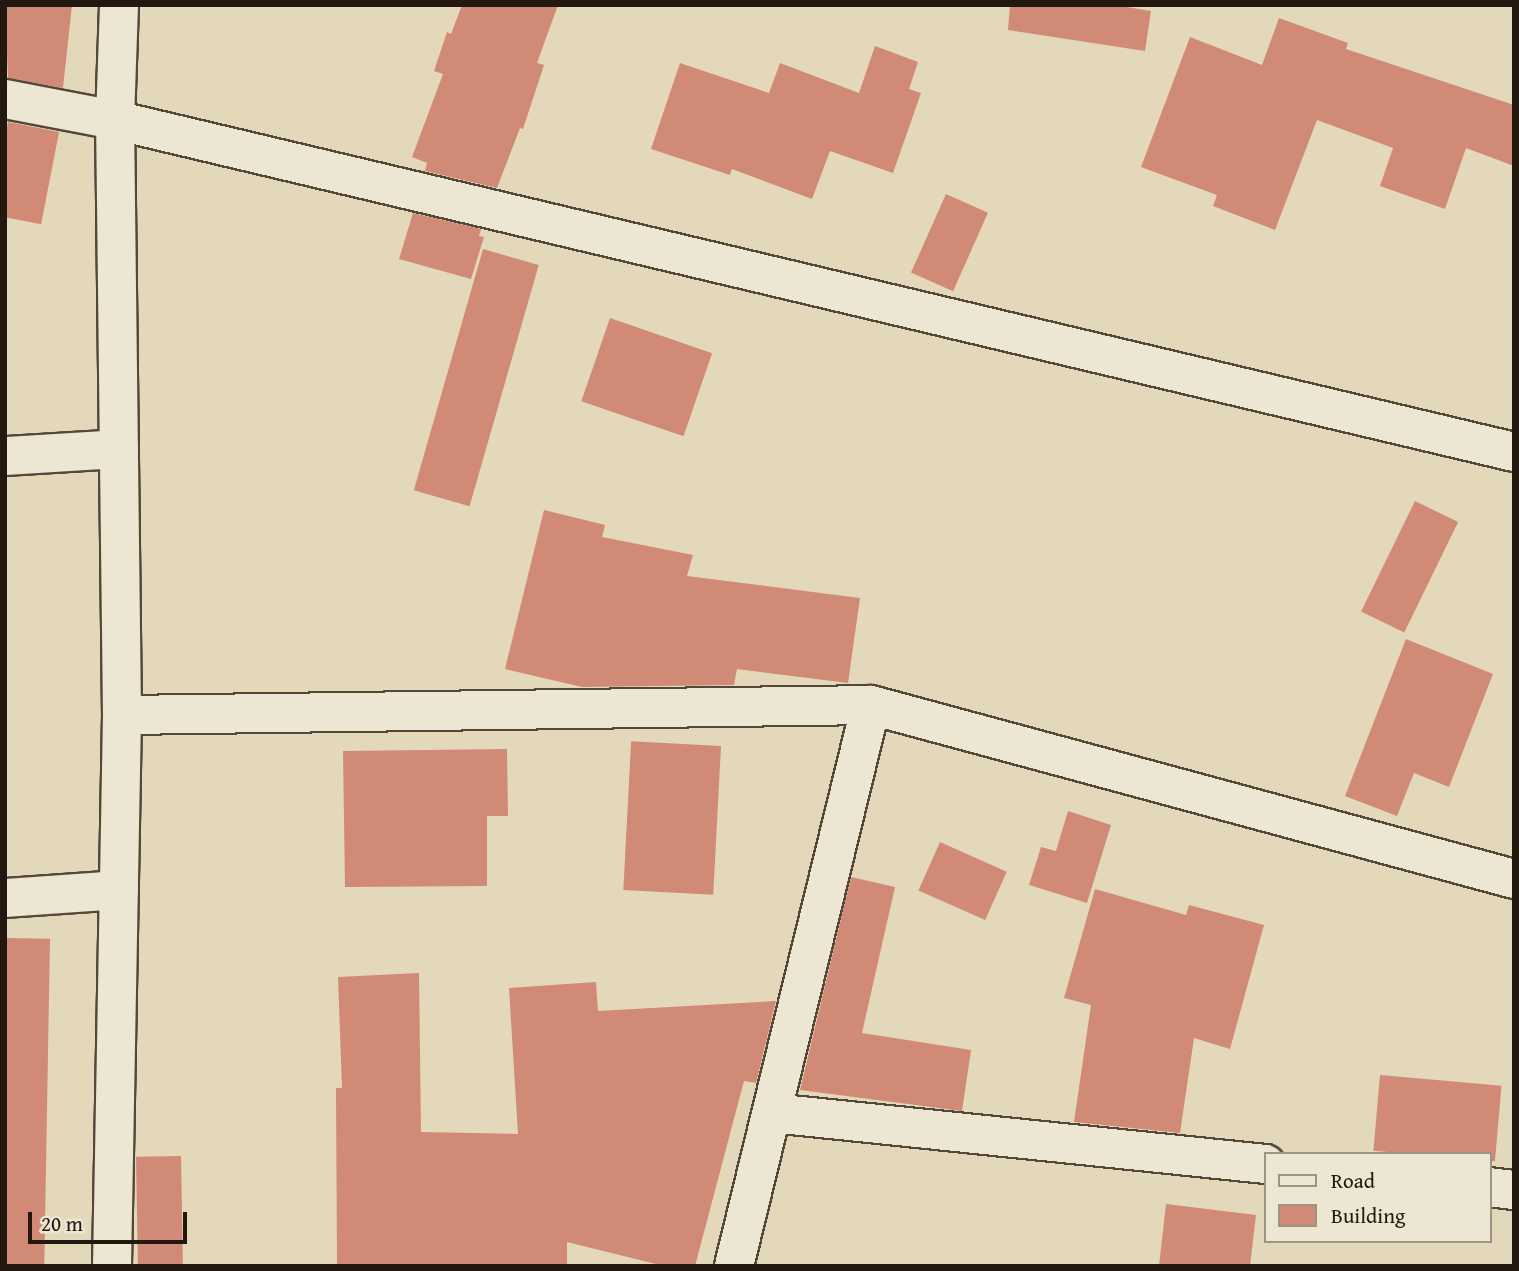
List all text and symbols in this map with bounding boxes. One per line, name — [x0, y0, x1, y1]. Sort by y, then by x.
legend — [1264, 1152, 1491, 1243]
text: Road — [1331, 1165, 1375, 1196]
scale bar — [32, 1198, 191, 1242]
text: Building — [1331, 1200, 1405, 1231]
text: 20 m — [41, 1208, 83, 1239]

